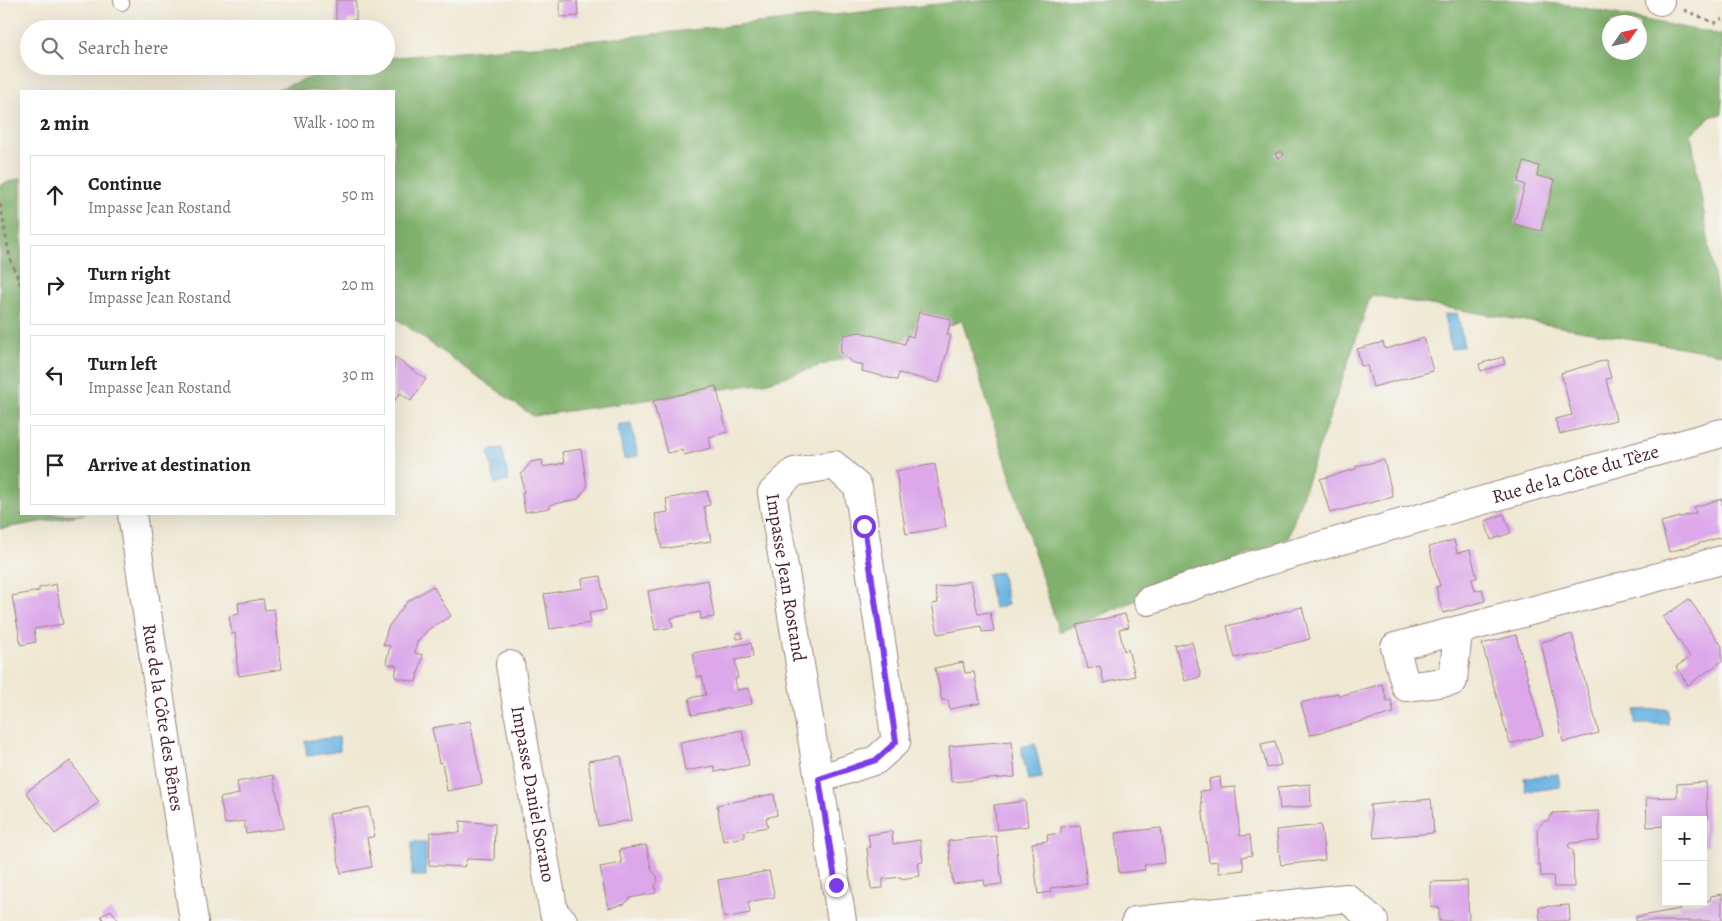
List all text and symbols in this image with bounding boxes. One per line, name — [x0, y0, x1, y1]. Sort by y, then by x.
north arrow — [1602, 15, 1647, 60]
search box — [20, 20, 395, 75]
icon: search — [38, 34, 66, 62]
text: Search here — [78, 35, 168, 61]
text: 2 min — [40, 109, 89, 137]
text: Walk · 100 m — [294, 112, 375, 134]
text: Continue — [88, 171, 162, 197]
icon: ahead — [41, 181, 69, 209]
text: 50 m — [342, 184, 374, 206]
text: Impasse Jean Rostand — [88, 197, 231, 219]
text: Turn right — [88, 261, 170, 287]
icon: right — [41, 271, 69, 299]
text: 20 m — [341, 274, 374, 296]
text: Impasse Jean Rostand — [88, 287, 231, 309]
text: Turn left — [88, 351, 157, 377]
icon: left — [41, 361, 69, 389]
text: 30 m — [342, 364, 374, 386]
text: Impasse Jean Rostand — [88, 377, 231, 399]
street label: Rue de la Côte du Tèze — [1489, 438, 1662, 510]
icon: arrive — [41, 451, 69, 479]
text: Arrive at destination — [88, 452, 251, 478]
street label: Impasse Jean Rostand — [759, 492, 812, 664]
route start — [853, 515, 876, 538]
street label: Rue de la Côte des Bênes — [136, 622, 190, 813]
street label: Impasse Daniel Sorano — [504, 704, 561, 884]
map controls — [1662, 816, 1707, 906]
button: + — [1662, 816, 1707, 861]
button: − — [1662, 861, 1707, 906]
route end — [825, 874, 848, 897]

